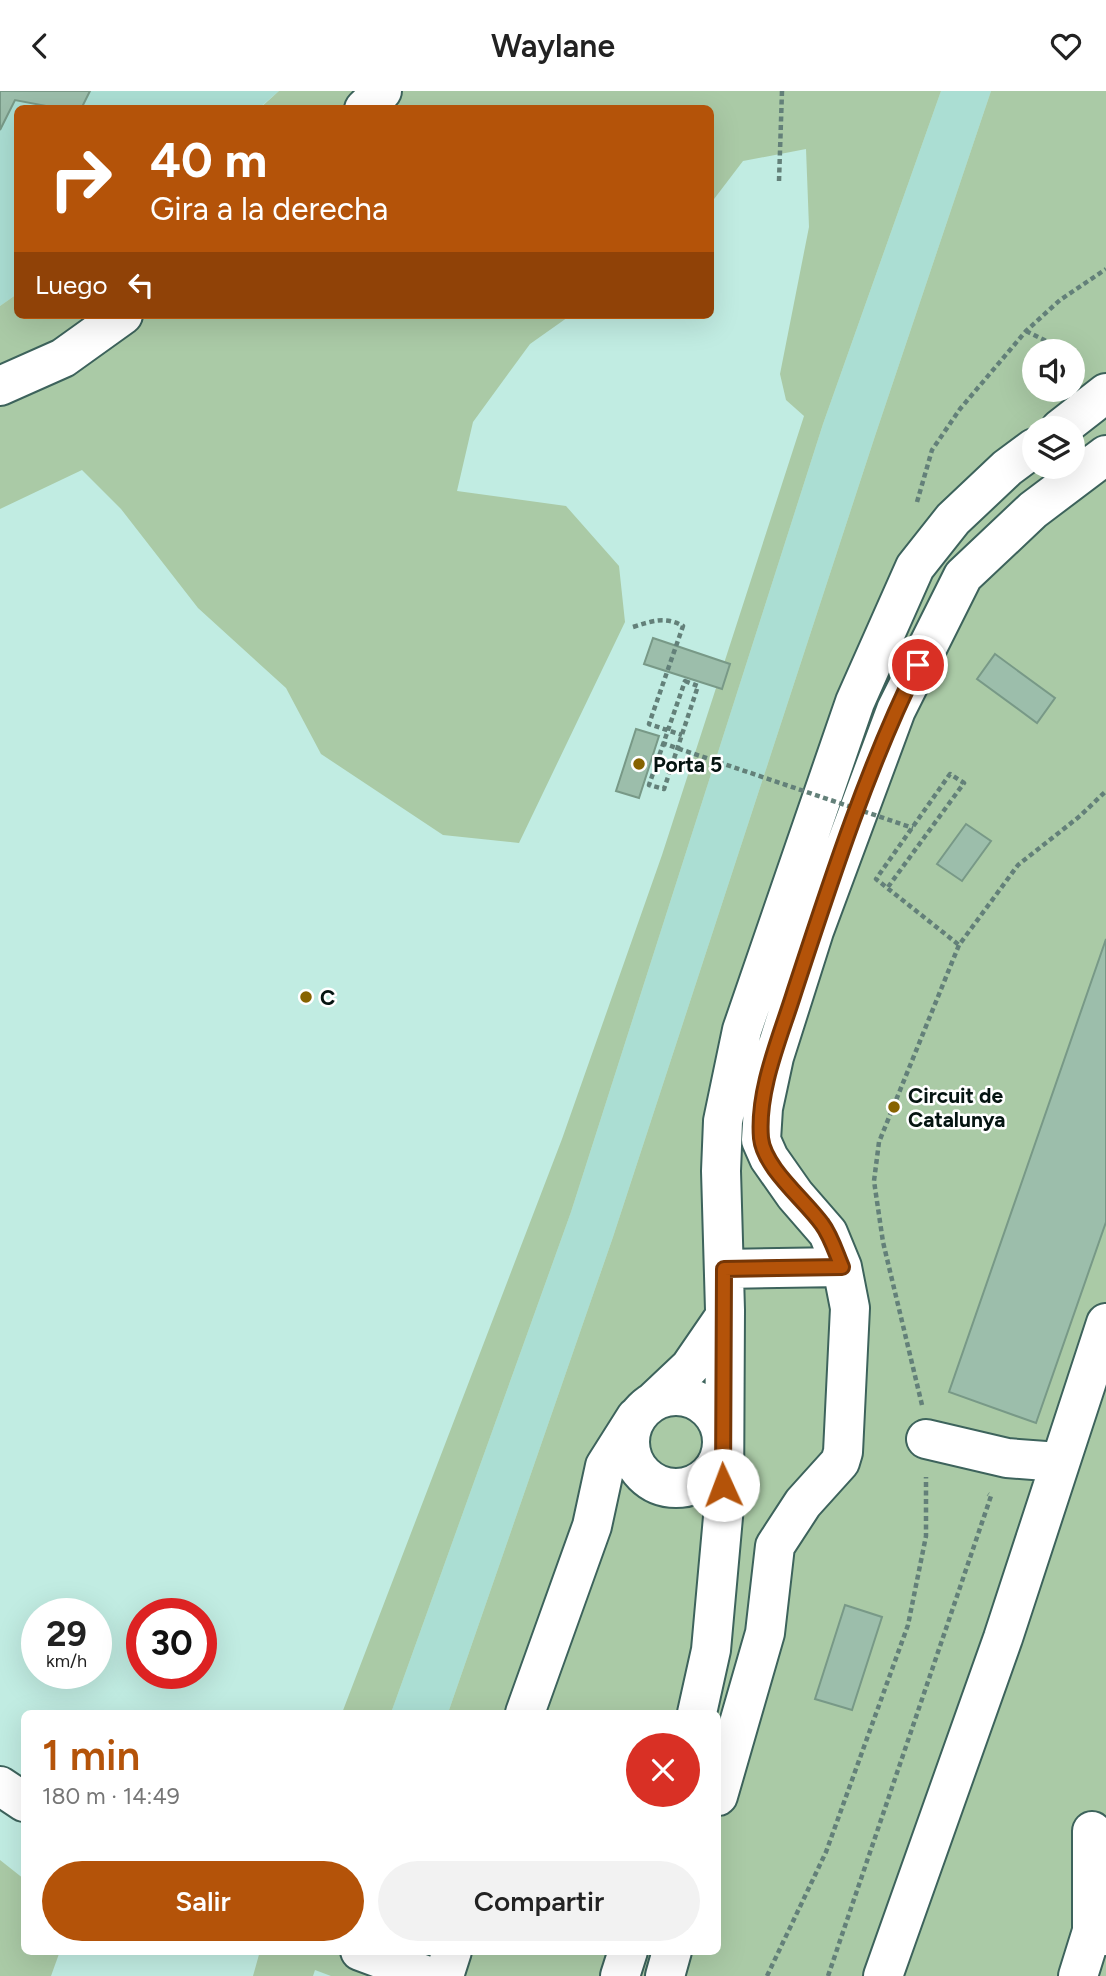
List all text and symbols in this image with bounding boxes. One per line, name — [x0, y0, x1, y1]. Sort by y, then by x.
icon: back — [21, 27, 59, 65]
text: Waylane — [491, 27, 615, 65]
icon: heart — [1047, 27, 1085, 65]
text: 40 m — [150, 130, 267, 189]
icon: right — [35, 133, 126, 224]
text: Gira a la derecha — [150, 190, 388, 228]
icon: left — [122, 266, 160, 304]
text: Luego — [35, 269, 108, 301]
map controls — [1022, 339, 1085, 479]
button: sound — [1022, 339, 1085, 402]
button: layers — [1022, 416, 1085, 479]
pin — [888, 635, 948, 695]
icon: arrive — [899, 646, 937, 684]
place label: Porta 5 — [653, 752, 722, 777]
marker: Porta 5 — [631, 756, 647, 772]
place label: C — [320, 985, 335, 1010]
marker: C — [298, 989, 314, 1005]
place label: Circuit de Catalunya — [908, 1083, 1006, 1132]
marker: Circuit de Catalunya — [886, 1099, 902, 1115]
position arrow — [686, 1448, 760, 1522]
speed limit sign: 30 — [126, 1598, 217, 1689]
text: 29 — [46, 1613, 87, 1655]
text: km/h — [46, 1650, 87, 1672]
text: 1 min — [42, 1730, 140, 1781]
button: close — [626, 1733, 700, 1807]
text: 180 m · 14:49 — [42, 1782, 180, 1810]
button: Salir — [42, 1861, 364, 1941]
button: Compartir — [378, 1861, 700, 1941]

